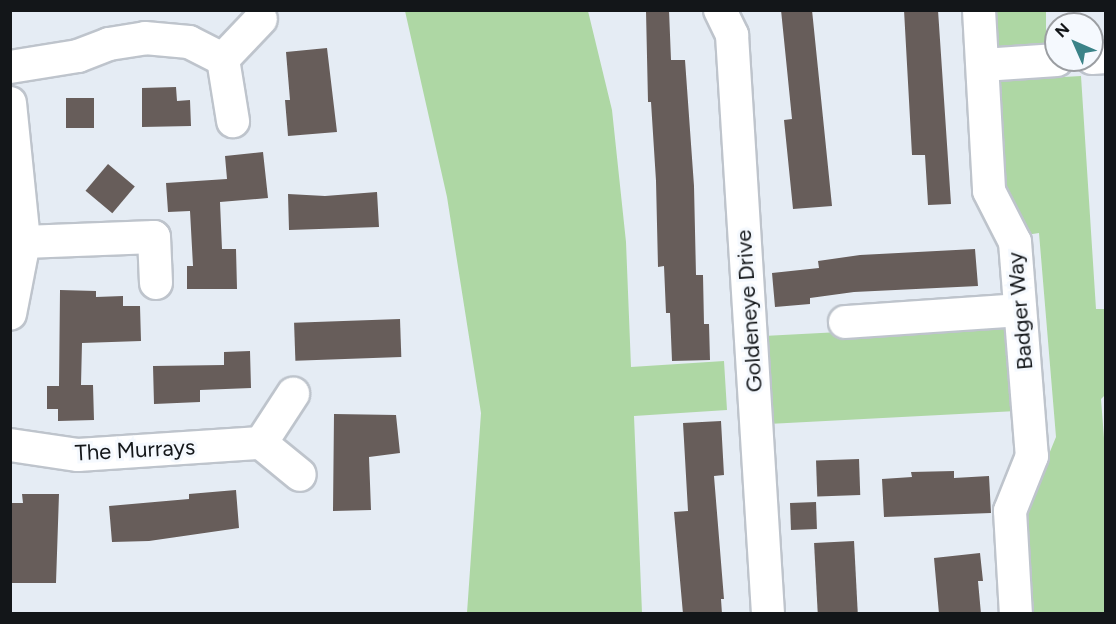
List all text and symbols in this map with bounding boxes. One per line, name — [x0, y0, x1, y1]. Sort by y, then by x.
north arrow — [1044, 12, 1104, 72]
text: N — [1051, 19, 1073, 41]
street label: Goldeneye Drive — [730, 229, 768, 393]
street label: Badger Way — [1002, 251, 1038, 371]
street label: The Murrays — [74, 434, 196, 466]

